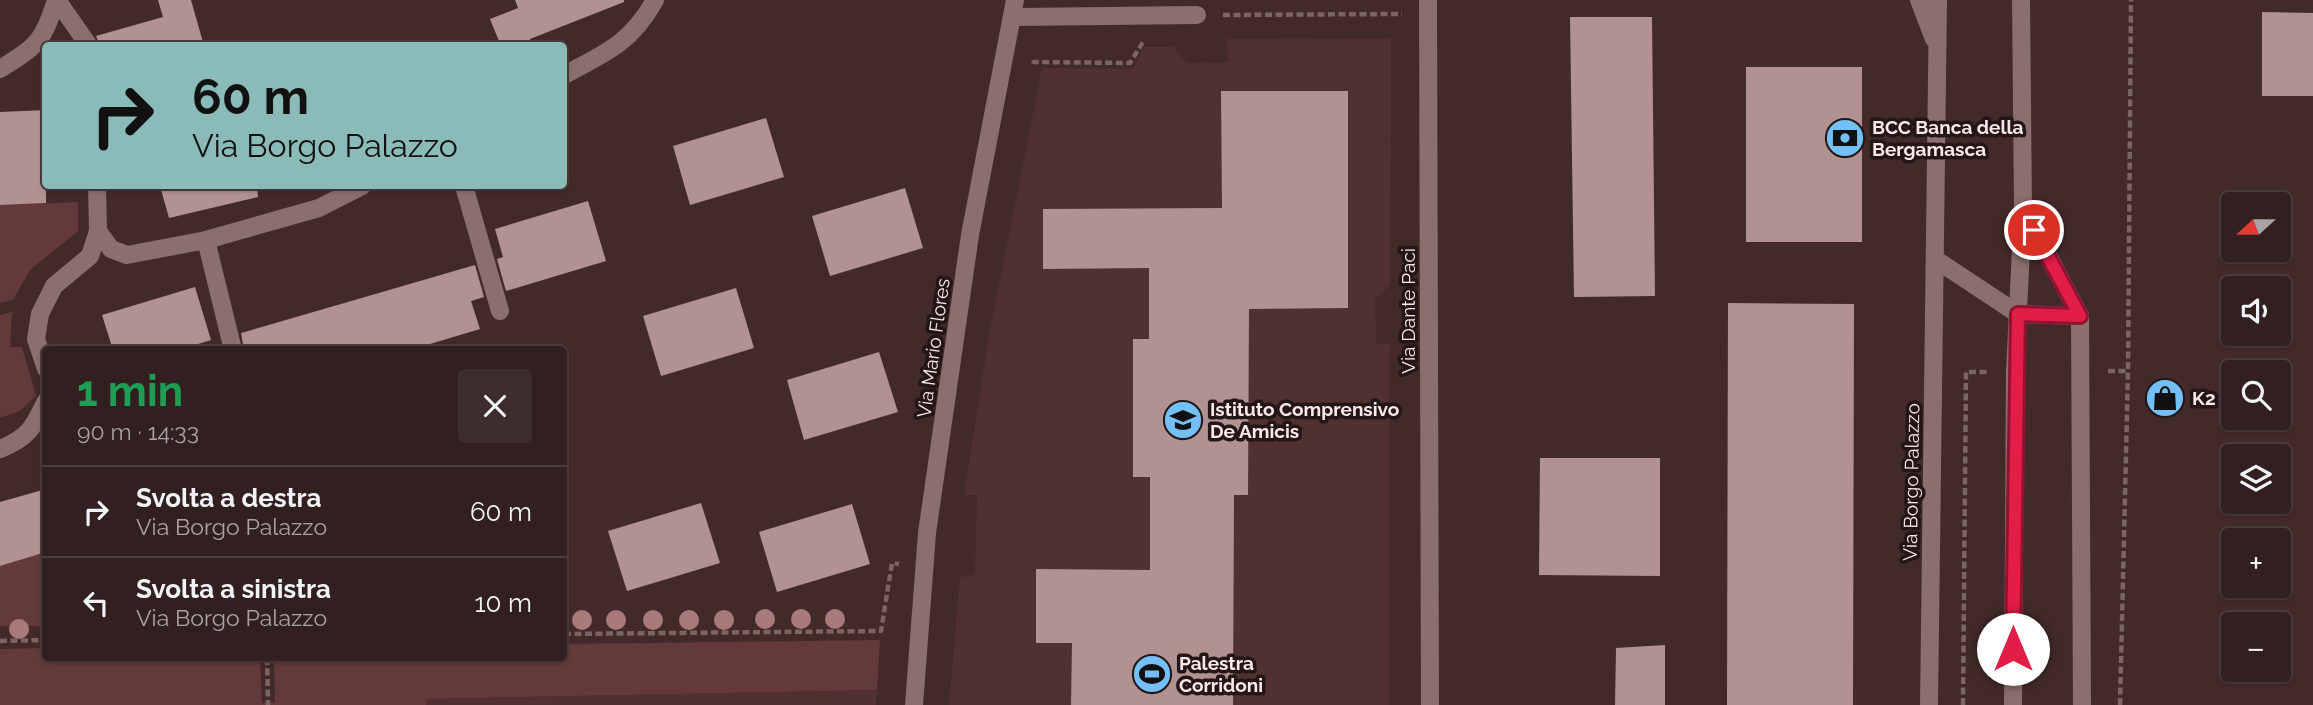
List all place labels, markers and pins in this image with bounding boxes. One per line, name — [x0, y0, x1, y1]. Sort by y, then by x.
place label: BCC Banca della Bergamasca — [1872, 116, 2024, 160]
bank icon: BCC Banca della Bergamasca — [1824, 117, 1866, 159]
pin — [2004, 200, 2064, 260]
shop icon: K2 — [2144, 377, 2186, 419]
place label: K2 — [2192, 387, 2216, 409]
place label: Istituto Comprensivo De Amicis — [1210, 398, 1399, 442]
school or university icon: Istituto Comprensivo De Amicis — [1162, 399, 1204, 441]
place label: Palestra Corridoni — [1179, 652, 1263, 696]
sports icon: Palestra Corridoni — [1131, 653, 1173, 695]

